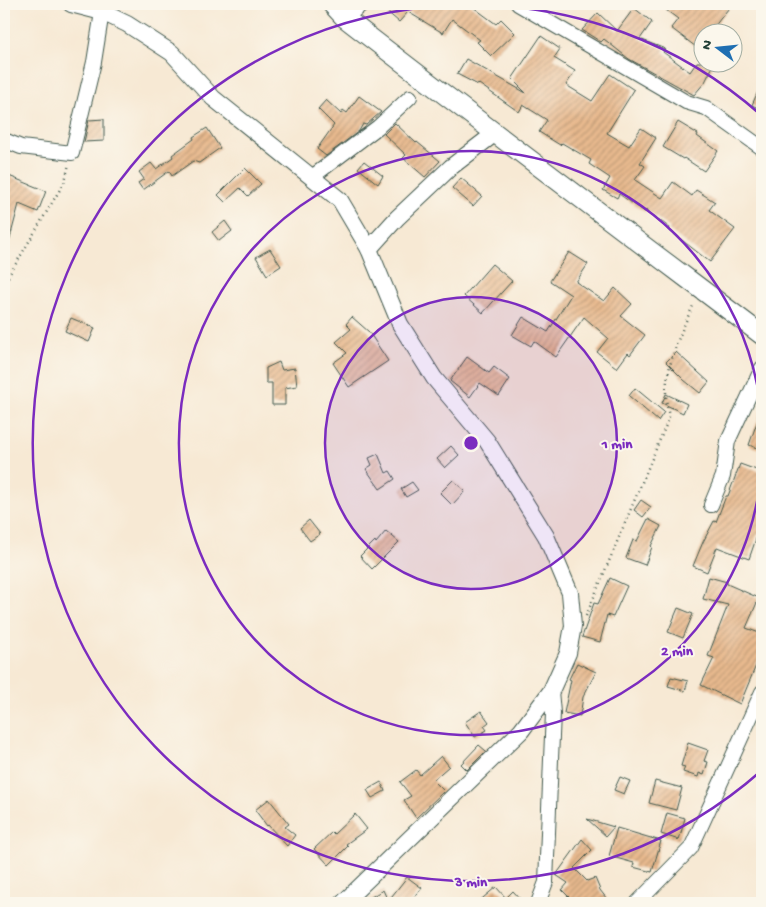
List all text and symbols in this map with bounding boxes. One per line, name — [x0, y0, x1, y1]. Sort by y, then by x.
north arrow — [694, 22, 744, 72]
text: N — [698, 38, 717, 52]
centre of rings — [462, 434, 480, 452]
text: 1 min — [601, 436, 633, 454]
text: 2 min — [661, 643, 694, 661]
text: 3 min — [454, 874, 488, 892]

